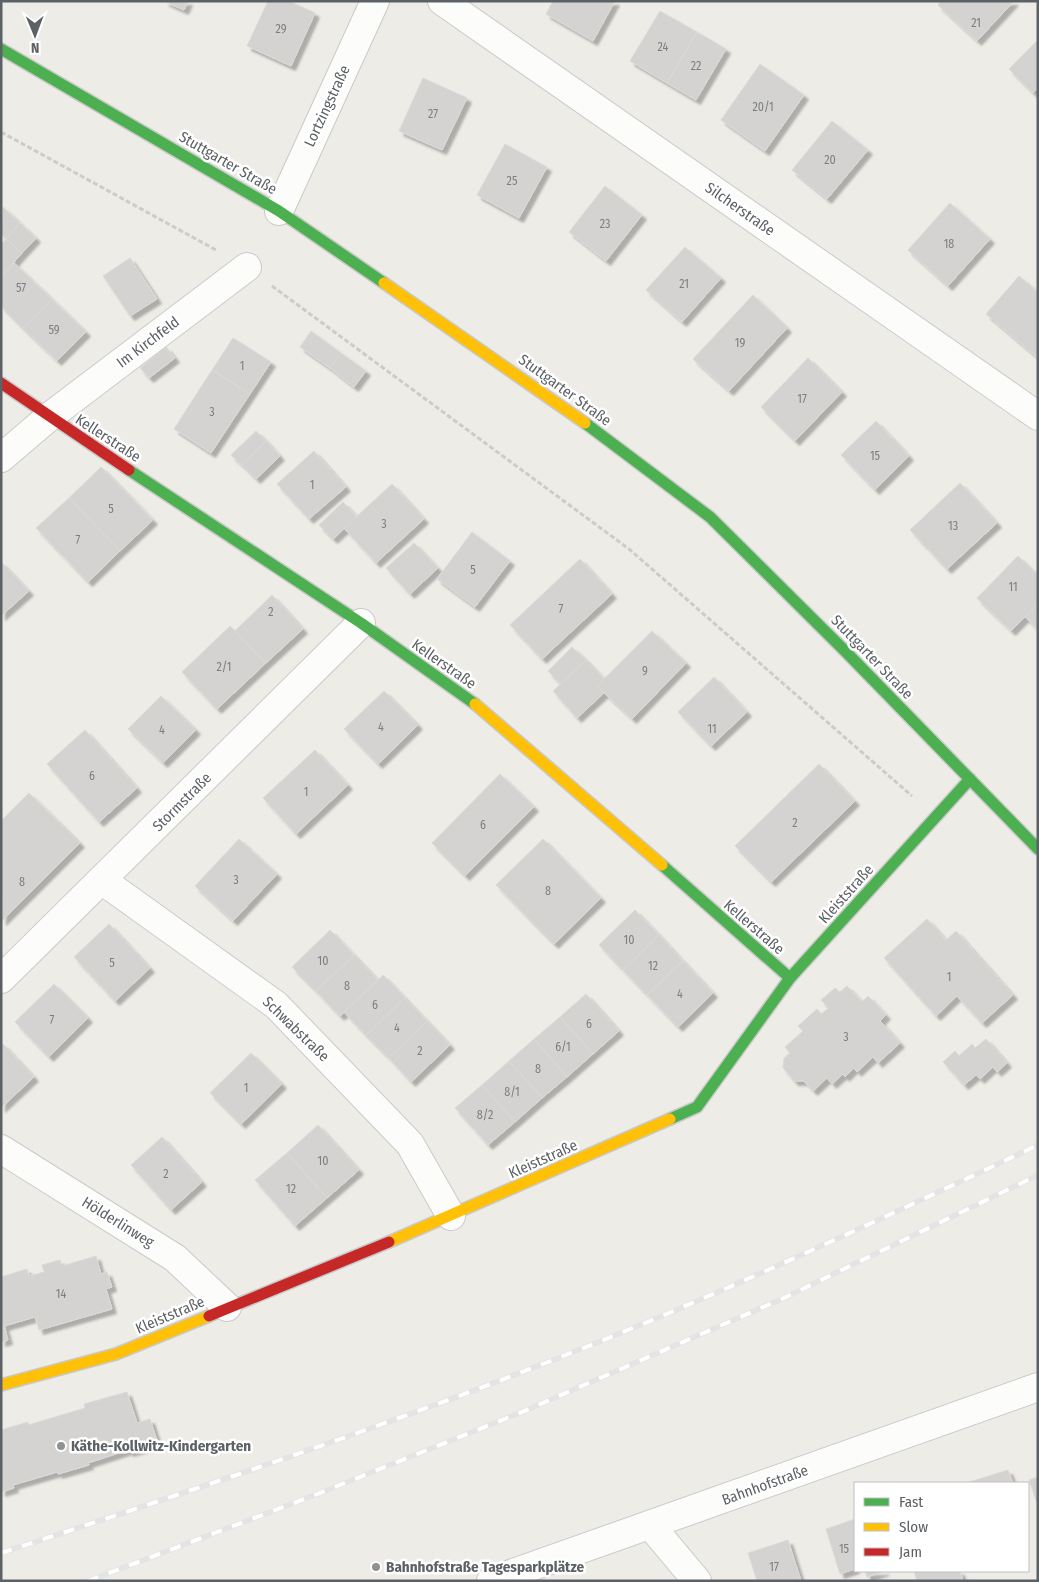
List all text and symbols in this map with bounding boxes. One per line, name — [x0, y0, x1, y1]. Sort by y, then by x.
north arrow — [10, 10, 60, 60]
house number: 21 — [971, 16, 981, 30]
house number: 29 — [275, 22, 287, 36]
text: N — [31, 39, 40, 56]
house number: 24 — [658, 40, 669, 54]
house number: 22 — [691, 59, 701, 73]
street label: Lortzingstraße — [300, 62, 354, 150]
house number: 20/1 — [752, 100, 774, 114]
house number: 27 — [428, 107, 438, 121]
street label: Stuttgarter Straße — [176, 128, 280, 198]
house number: 20 — [824, 153, 836, 167]
house number: 25 — [507, 174, 518, 188]
street label: Silcherstraße — [702, 178, 778, 240]
house number: 23 — [600, 217, 610, 231]
house number: 18 — [944, 237, 954, 251]
house number: 21 — [679, 277, 689, 291]
house number: 57 — [16, 281, 26, 295]
street label: Im Kirchfeld — [113, 313, 183, 371]
house number: 59 — [48, 323, 60, 337]
house number: 19 — [735, 336, 745, 350]
street label: Stuttgarter Straße — [515, 350, 615, 430]
house number: 1 — [240, 359, 244, 373]
house number: 17 — [797, 392, 807, 406]
house number: 3 — [209, 405, 215, 419]
street label: Kellerstraße — [72, 410, 144, 466]
house number: 15 — [870, 449, 881, 463]
house number: 1 — [310, 478, 314, 492]
house number: 5 — [108, 502, 114, 516]
house number: 3 — [381, 517, 387, 531]
house number: 13 — [948, 519, 958, 533]
house number: 7 — [76, 533, 81, 547]
house number: 5 — [470, 563, 476, 577]
house number: 11 — [1008, 580, 1018, 594]
house number: 7 — [559, 602, 564, 616]
house number: 2 — [268, 605, 274, 619]
street label: Stuttgarter Straße — [827, 611, 917, 703]
street label: Kellerstraße — [408, 635, 480, 693]
house number: 2/1 — [217, 660, 231, 674]
house number: 9 — [642, 664, 648, 678]
house number: 4 — [378, 720, 384, 734]
house number: 11 — [707, 722, 717, 736]
house number: 4 — [159, 723, 165, 737]
house number: 6 — [89, 769, 95, 783]
street label: Stormstraße — [149, 769, 215, 835]
house number: 1 — [304, 785, 308, 799]
house number: 2 — [792, 816, 798, 830]
house number: 6 — [480, 818, 486, 832]
street label: Kleiststraße — [815, 861, 877, 927]
house number: 3 — [233, 873, 239, 887]
house number: 8 — [19, 875, 25, 889]
house number: 8 — [545, 884, 551, 898]
street label: Kellerstraße — [720, 896, 788, 958]
house number: 10 — [624, 933, 634, 947]
house number: 10 — [318, 954, 328, 968]
house number: 5 — [109, 956, 115, 970]
house number: 12 — [648, 959, 658, 973]
house number: 1 — [947, 970, 951, 984]
house number: 8 — [344, 979, 350, 993]
house number: 4 — [677, 987, 683, 1001]
street label: Schwabstraße — [259, 993, 333, 1065]
house number: 6 — [372, 998, 378, 1012]
house number: 7 — [50, 1013, 55, 1027]
house number: 6 — [586, 1017, 592, 1031]
house number: 4 — [394, 1021, 400, 1035]
house number: 3 — [843, 1030, 849, 1044]
house number: 6/1 — [555, 1040, 571, 1054]
house number: 2 — [417, 1044, 423, 1058]
house number: 8 — [535, 1062, 541, 1076]
house number: 1 — [244, 1081, 248, 1095]
house number: 8/1 — [504, 1085, 520, 1099]
house number: 8/2 — [477, 1108, 493, 1122]
street label: Kleiststraße — [506, 1136, 580, 1182]
house number: 10 — [318, 1154, 328, 1168]
house number: 2 — [163, 1167, 169, 1181]
house number: 12 — [286, 1182, 296, 1196]
street label: Hölderlinweg — [79, 1193, 157, 1251]
house number: 14 — [56, 1287, 66, 1301]
street label: Kleiststraße — [133, 1292, 207, 1338]
place label: Käthe-Kollwitz-Kindergarten — [71, 1437, 251, 1455]
marker: Käthe-Kollwitz-Kindergarten — [55, 1440, 67, 1452]
street label: Bahnhofstraße — [719, 1461, 811, 1509]
legend — [854, 1482, 1029, 1572]
text: Fast — [899, 1493, 923, 1511]
text: Slow — [899, 1518, 928, 1536]
house number: 15 — [839, 1542, 850, 1556]
text: Jam — [899, 1543, 922, 1561]
place label: Bahnhofstraße Tagesparkplätze — [386, 1558, 585, 1576]
house number: 17 — [769, 1560, 779, 1574]
marker: Bahnhofstraße Tagesparkplätze — [370, 1561, 382, 1573]

